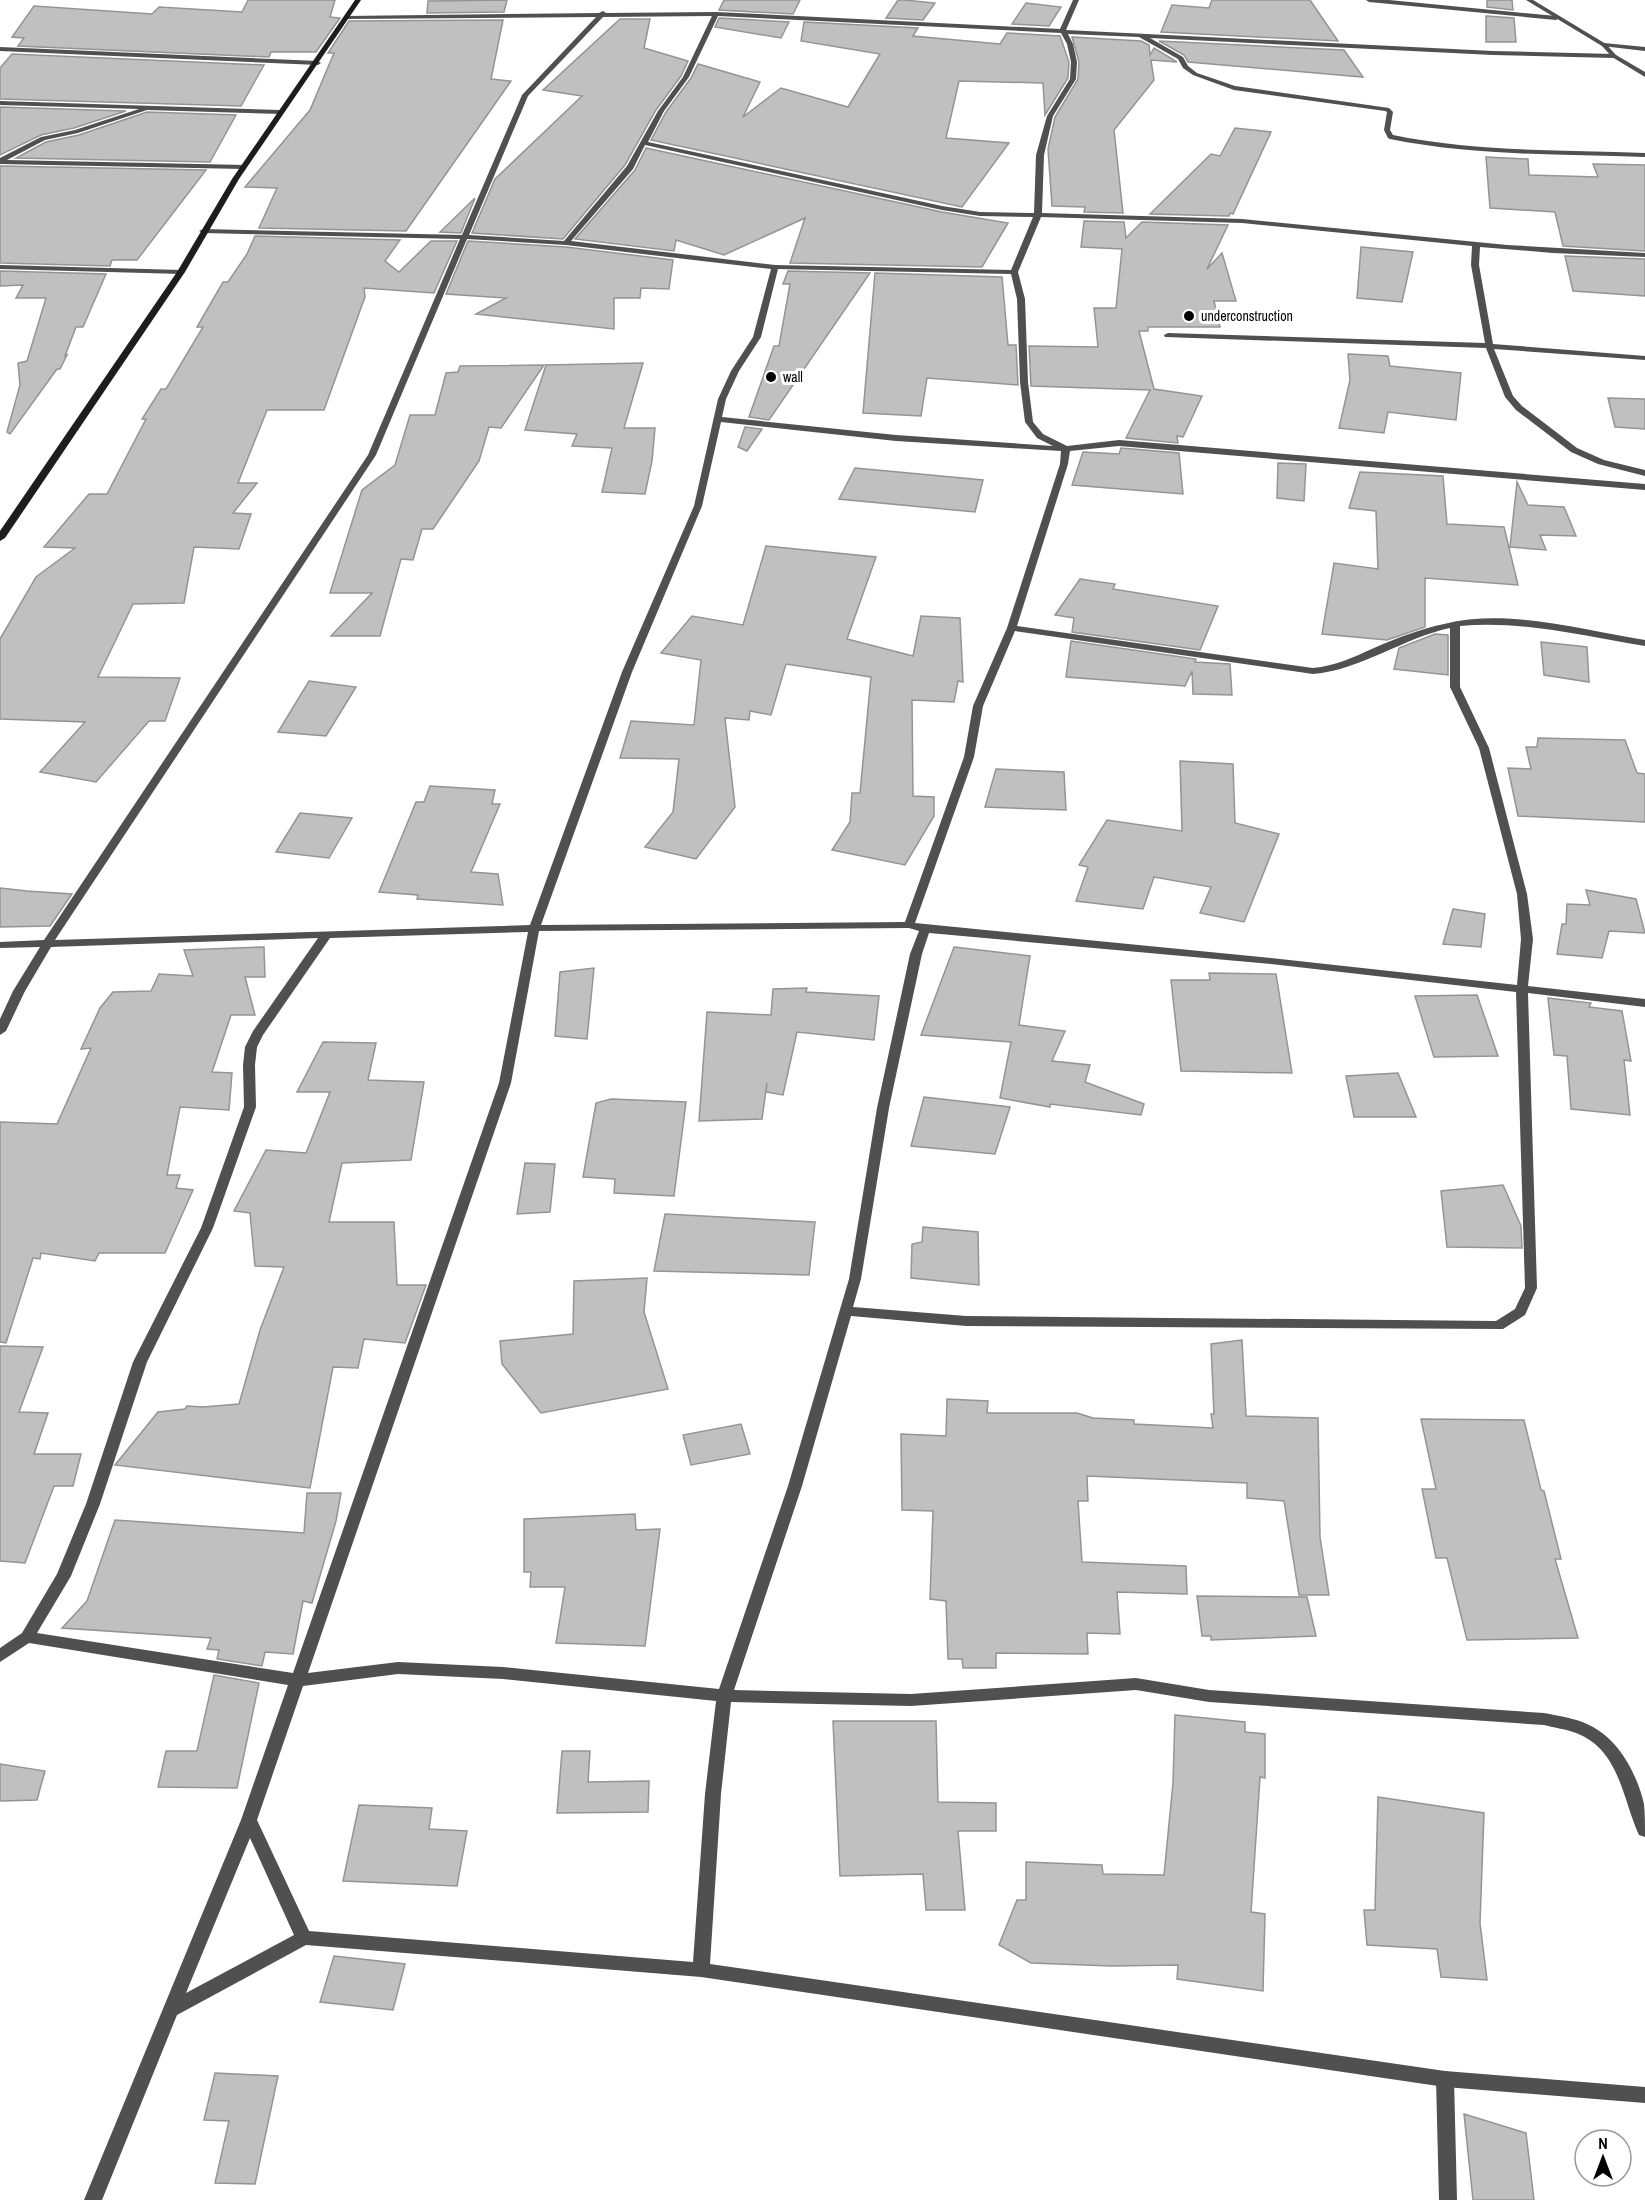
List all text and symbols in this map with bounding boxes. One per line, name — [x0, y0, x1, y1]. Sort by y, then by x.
place label: underconstruction — [1201, 307, 1293, 325]
marker: underconstruction — [1182, 309, 1196, 323]
place label: wall — [783, 368, 803, 386]
marker: wall — [764, 370, 778, 384]
north arrow — [1573, 2128, 1633, 2188]
text: N — [1598, 2132, 1608, 2154]

